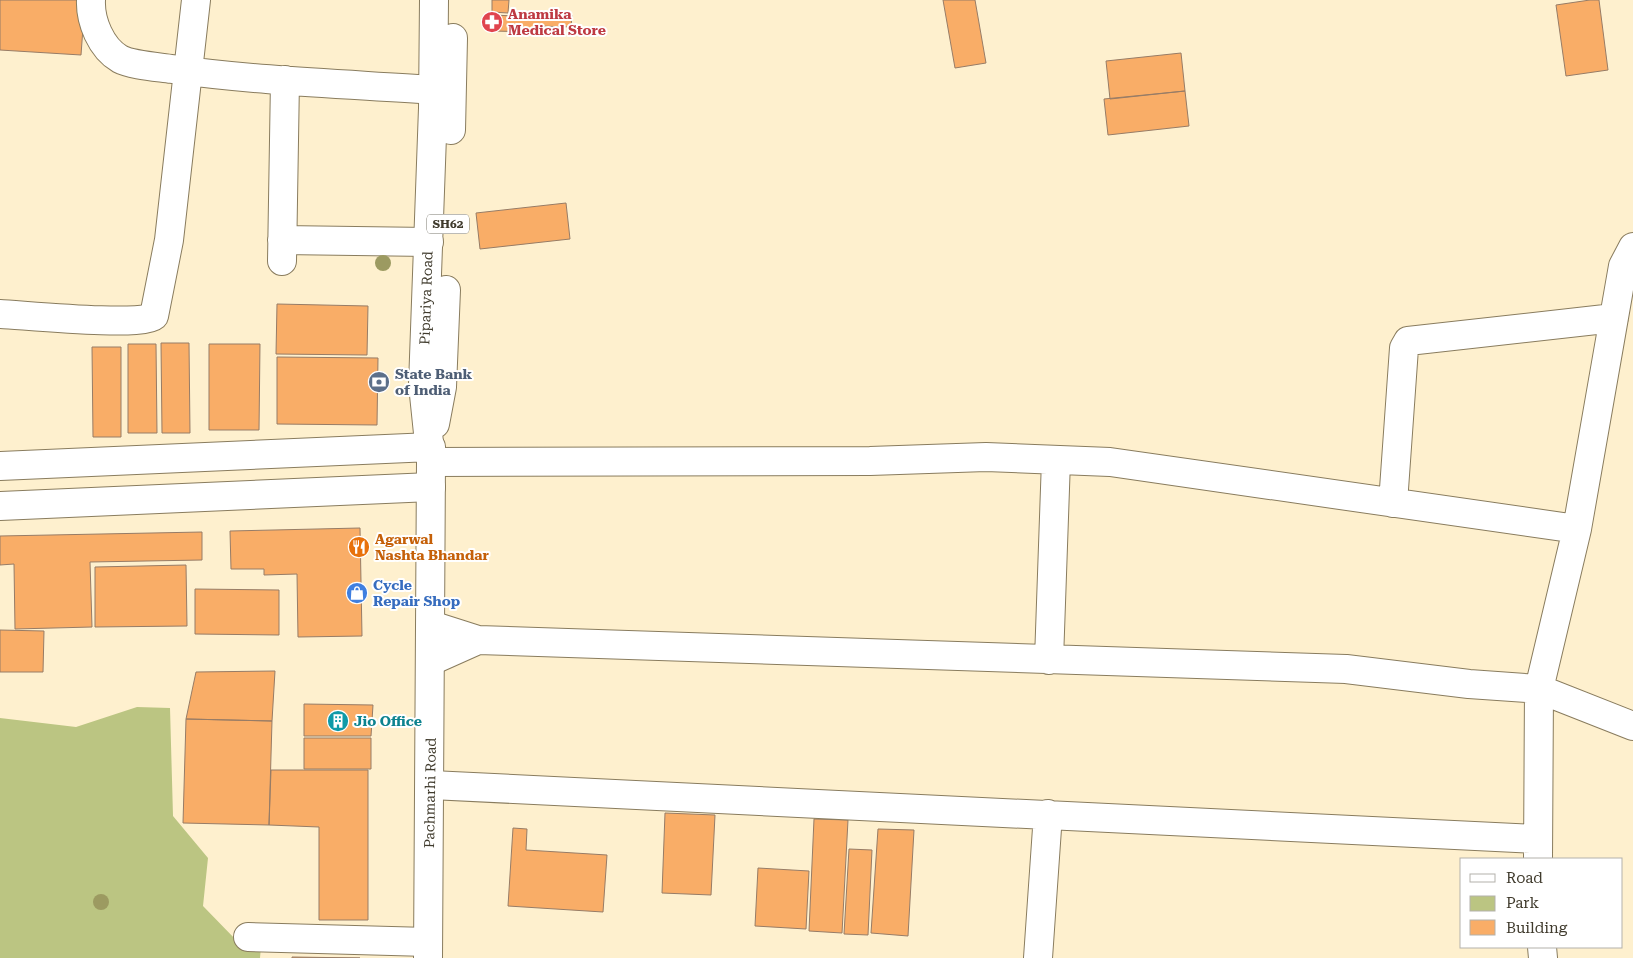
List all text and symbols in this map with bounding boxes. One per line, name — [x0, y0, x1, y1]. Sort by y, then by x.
place label: Anamika Medical Store — [508, 6, 606, 38]
pharmacy icon: Anamika Medical Store — [480, 10, 504, 34]
road number: SH62 — [427, 214, 469, 233]
street label: Pipariya Road — [416, 251, 436, 345]
place label: State Bank of India — [395, 366, 473, 398]
bank icon: State Bank of India — [367, 370, 391, 394]
place label: Agarwal Nashta Bhandar — [375, 531, 490, 563]
restaurant icon: Agarwal Nashta Bhandar — [347, 535, 371, 559]
place label: Cycle Repair Shop — [373, 577, 460, 609]
shop icon: Cycle Repair Shop — [345, 581, 369, 605]
building icon: Jio Office — [326, 709, 350, 733]
place label: Jio Office — [354, 713, 422, 729]
street label: Pachmarhi Road — [421, 738, 439, 848]
legend — [1460, 858, 1623, 948]
text: Road — [1506, 869, 1543, 887]
text: Park — [1506, 894, 1540, 912]
text: Building — [1506, 919, 1568, 937]

